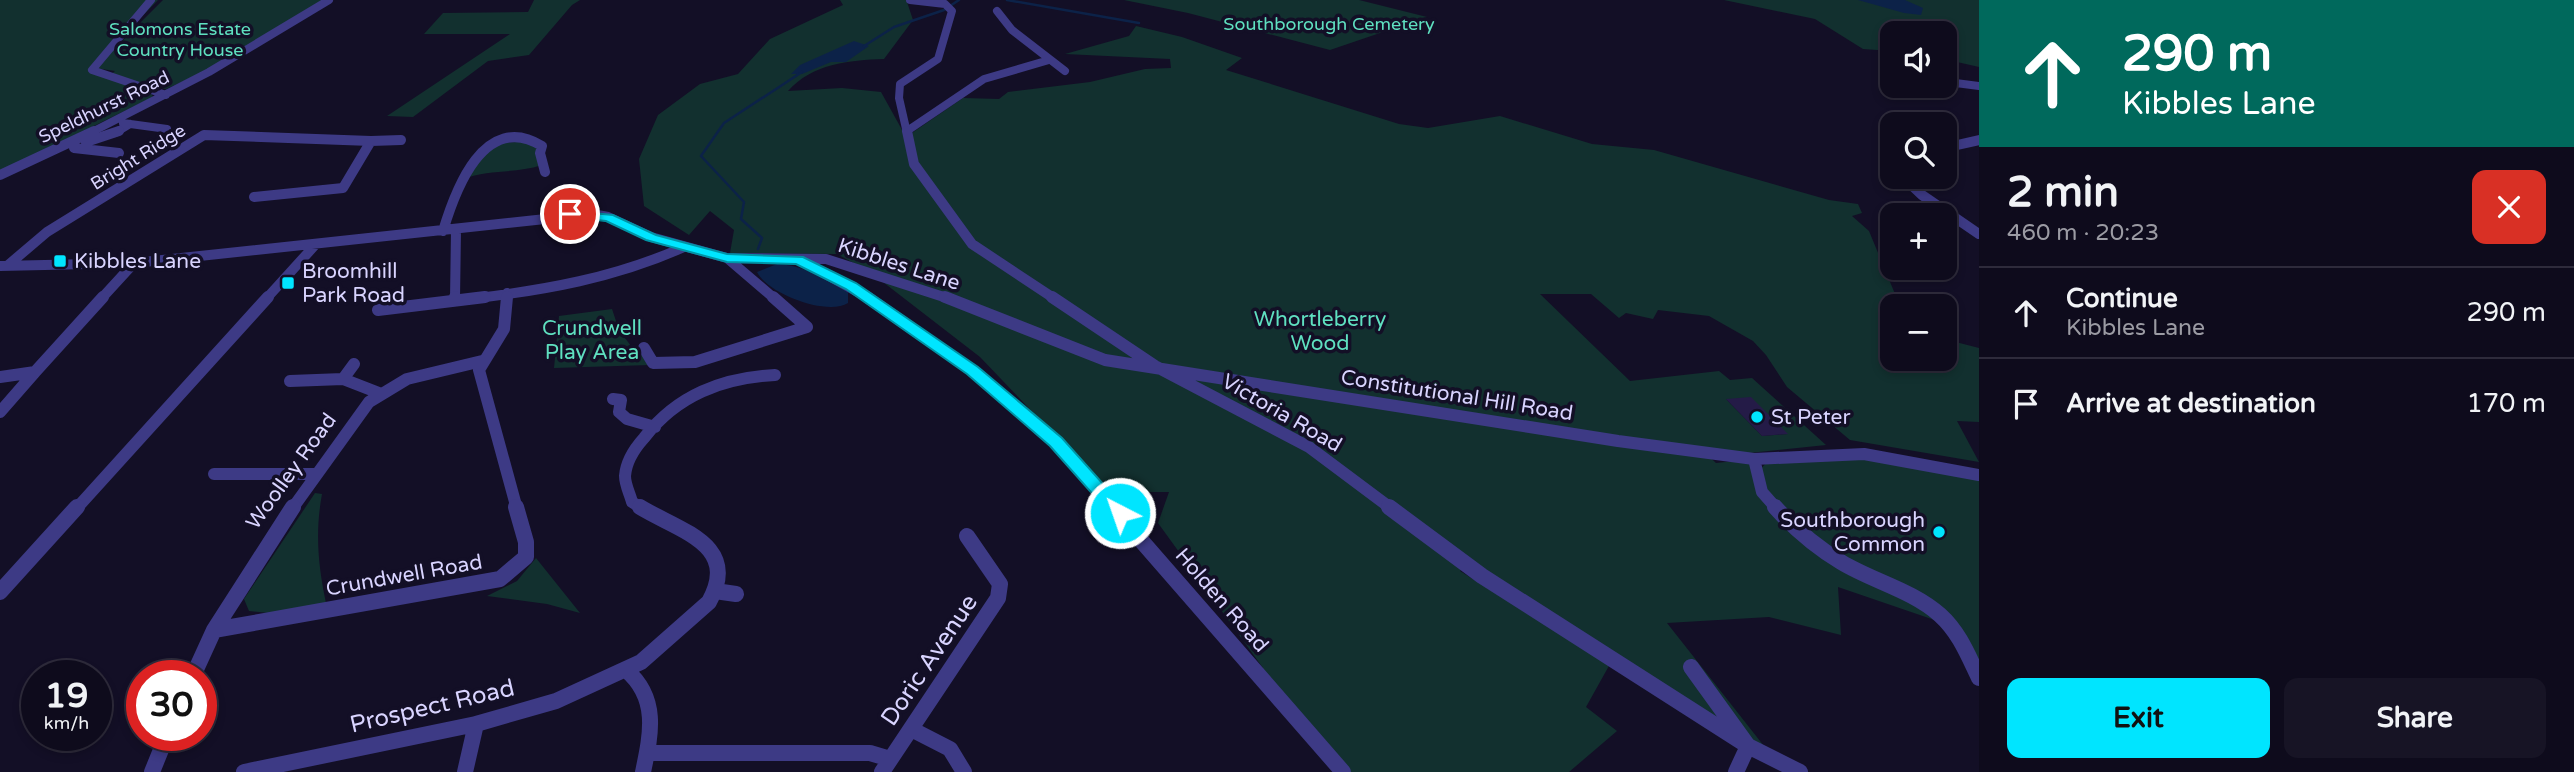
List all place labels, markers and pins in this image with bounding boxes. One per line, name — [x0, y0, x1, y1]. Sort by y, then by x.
pin — [540, 184, 600, 244]
place label: Kibbles Lane — [74, 249, 201, 274]
marker: Kibbles Lane — [52, 253, 68, 269]
place label: Broomhill Park Road — [302, 259, 405, 308]
marker: Broomhill Park Road — [280, 275, 296, 291]
place label: St Peter — [1771, 405, 1850, 430]
marker: St Peter — [1749, 409, 1765, 425]
place label: Southborough Common — [1780, 508, 1925, 557]
marker: Southborough Common — [1931, 524, 1947, 540]

